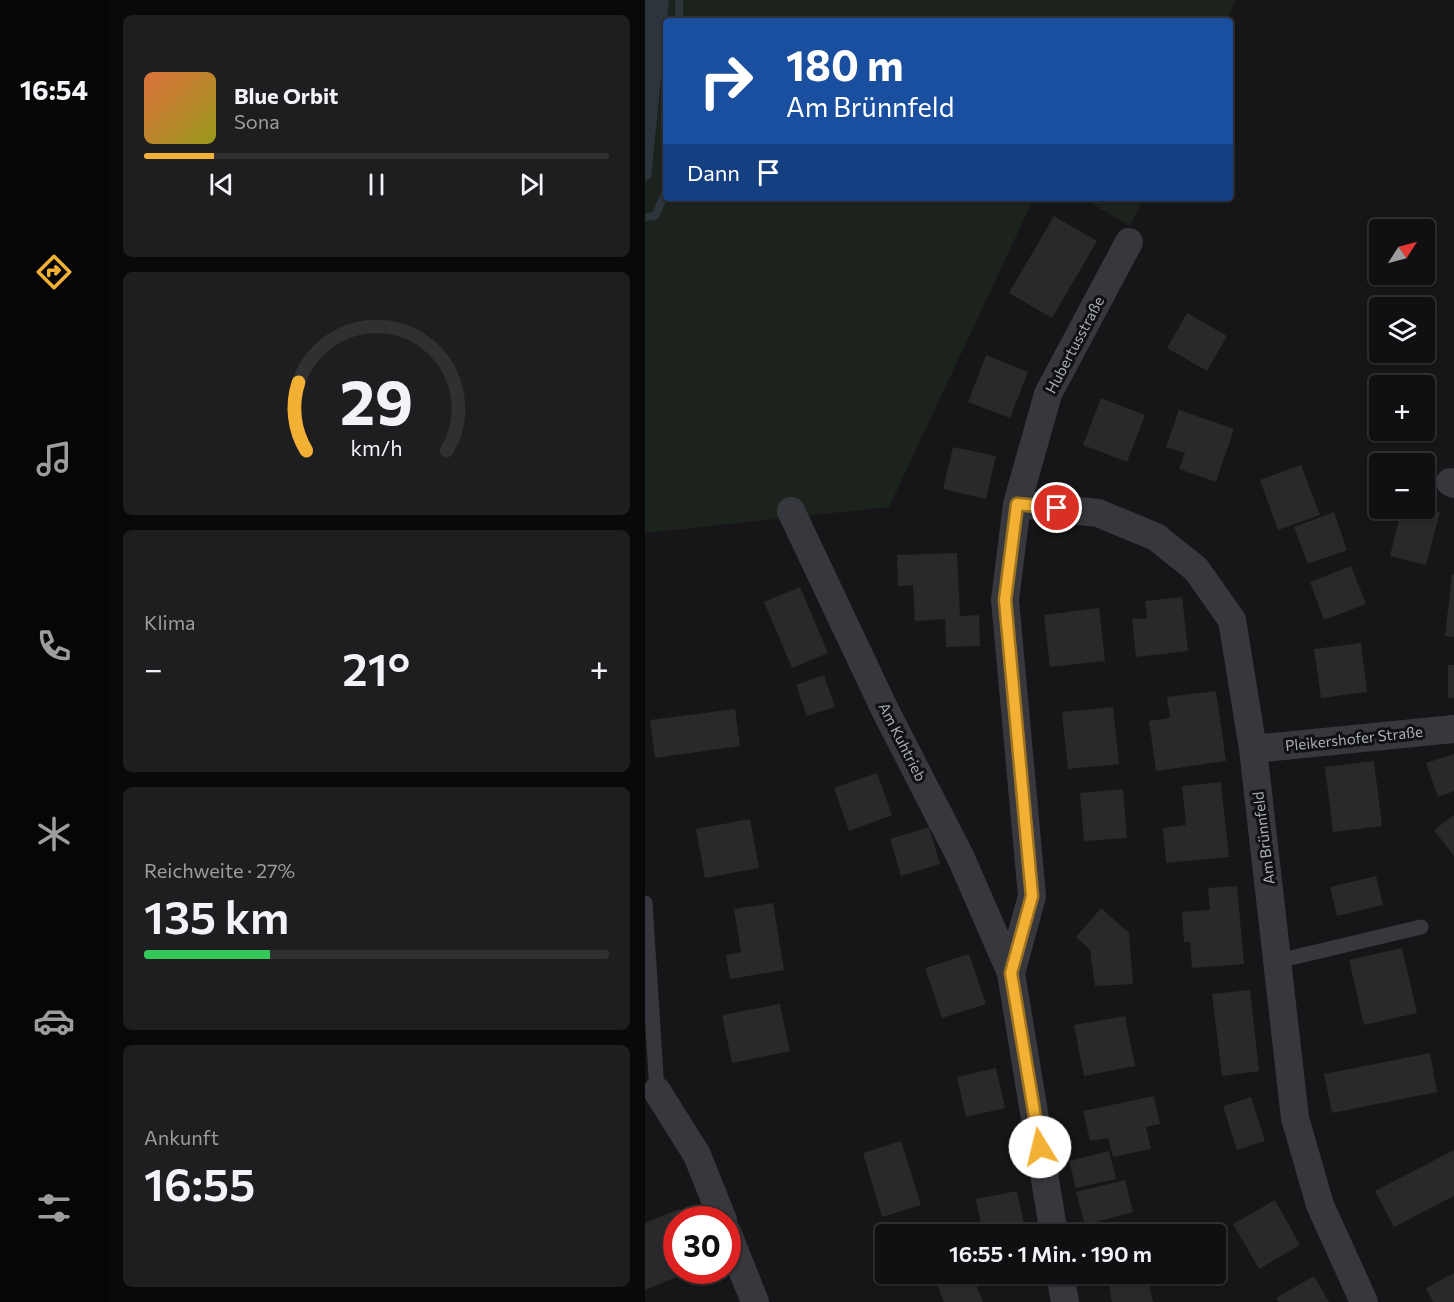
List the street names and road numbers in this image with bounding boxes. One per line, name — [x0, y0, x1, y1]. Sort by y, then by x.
street label: Hubertusstraße — [1041, 293, 1107, 396]
street label: Am Kuhtrieb — [875, 699, 930, 784]
street label: Pleikershofer Straße — [1284, 722, 1424, 754]
street label: Am Brünnfeld — [1248, 791, 1278, 886]

